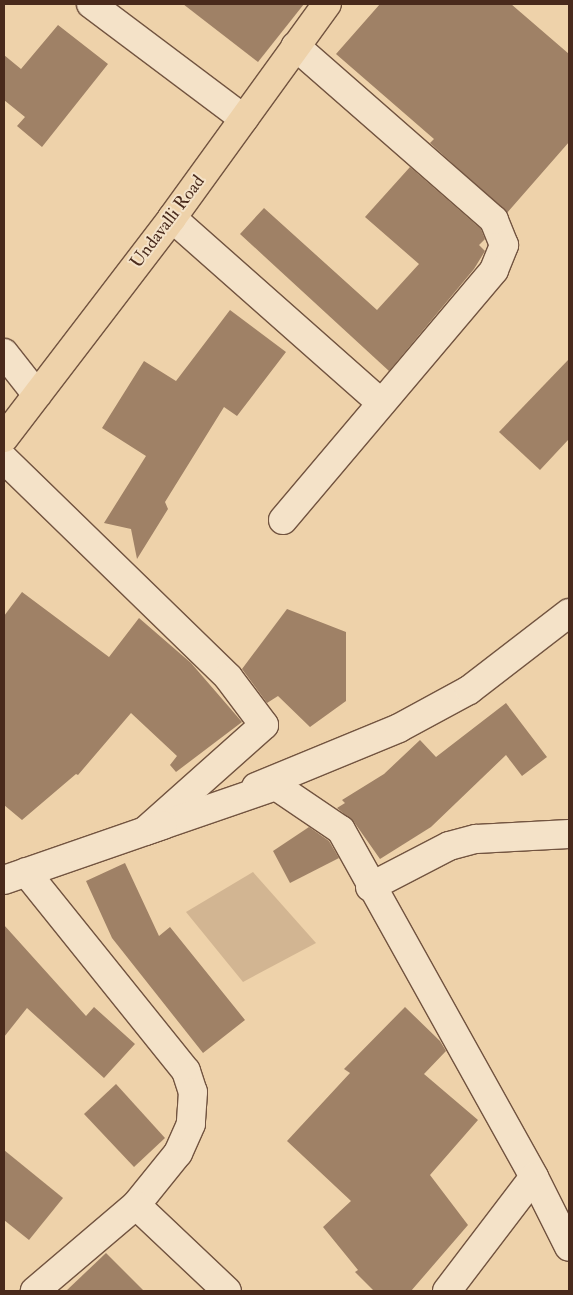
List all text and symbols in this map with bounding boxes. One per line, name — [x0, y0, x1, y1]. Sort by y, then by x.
street label: Undavalli Road — [126, 171, 210, 273]

